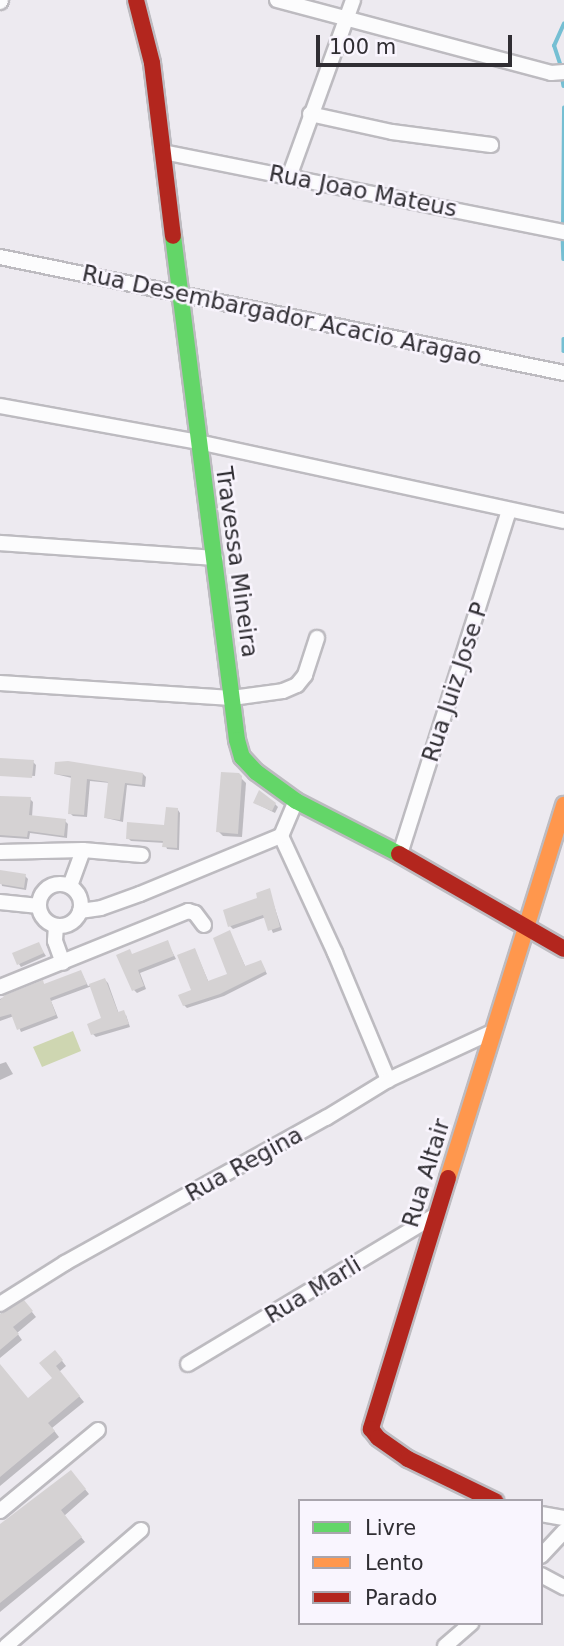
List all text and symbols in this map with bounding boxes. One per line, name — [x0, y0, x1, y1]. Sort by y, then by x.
scale bar — [319, 21, 515, 65]
text: 100 m — [329, 35, 396, 59]
street label: Rua Joao Mateus — [267, 159, 459, 223]
street label: Rua Desembargador Acacio Aragao — [80, 259, 484, 371]
street label: Travessa Mineira — [210, 465, 264, 659]
street label: Rua Juiz Jose P — [416, 599, 494, 765]
street label: Rua Altair — [396, 1115, 456, 1231]
street label: Rua Regina — [181, 1120, 307, 1208]
street label: Rua Marli — [260, 1251, 366, 1329]
legend — [298, 1499, 543, 1625]
text: Livre — [365, 1516, 416, 1540]
text: Lento — [365, 1551, 424, 1575]
text: Parado — [365, 1586, 437, 1610]

